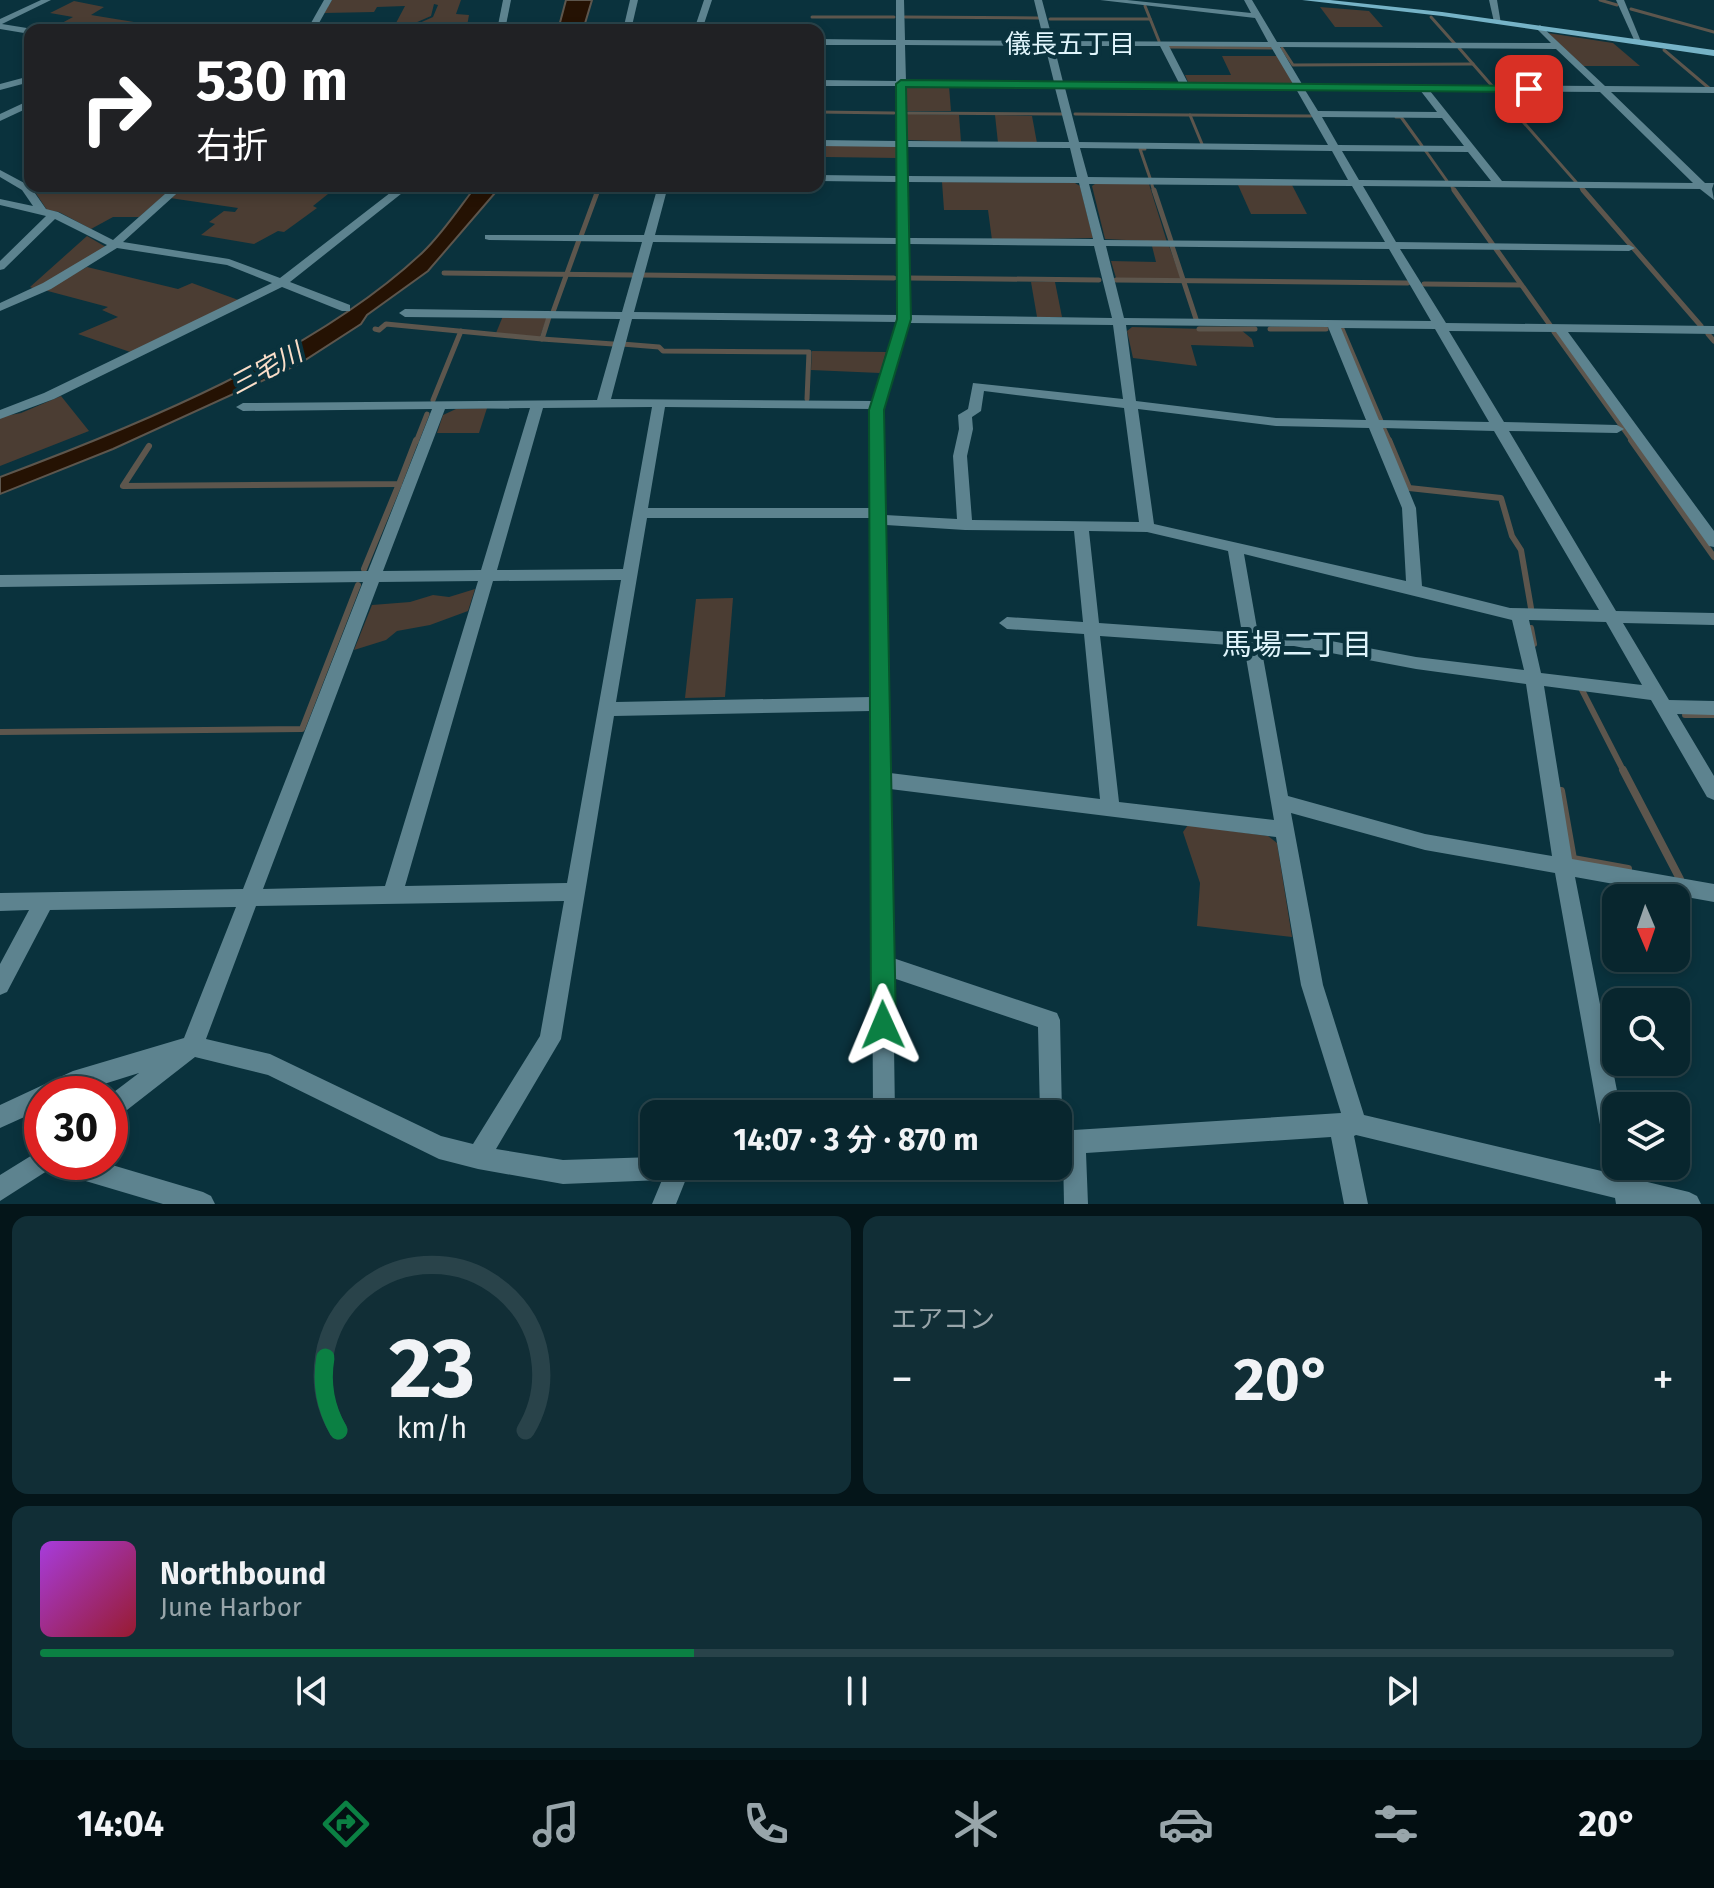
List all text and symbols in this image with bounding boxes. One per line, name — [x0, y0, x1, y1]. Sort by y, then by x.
district label: 儀長五丁目 — [1005, 29, 1135, 60]
text: 530 m — [196, 48, 348, 115]
pin — [1495, 55, 1563, 123]
icon: right — [64, 56, 168, 160]
icon: arrive — [1507, 67, 1551, 111]
text: 右折 — [196, 124, 268, 168]
water label: 三宅川 — [224, 336, 310, 401]
district label: 馬場二丁目 — [1222, 627, 1372, 663]
north arrow — [1602, 884, 1690, 972]
map controls — [1602, 884, 1690, 1180]
position arrow — [841, 983, 925, 1067]
button: search — [1602, 988, 1690, 1076]
speed limit sign: 30 — [24, 1076, 128, 1180]
button: layers — [1602, 1092, 1690, 1180]
text: 14:07 · 3 分 · 870 m — [733, 1122, 979, 1158]
text: エアコン — [891, 1304, 995, 1335]
text: 23 — [389, 1319, 474, 1419]
text: 20° — [1234, 1344, 1331, 1416]
text: − — [891, 1353, 913, 1406]
text: + — [1652, 1353, 1674, 1406]
text: km/h — [396, 1411, 467, 1446]
text: Northbound — [160, 1556, 326, 1592]
text: June Harbor — [160, 1592, 302, 1623]
icon: previous — [290, 1669, 334, 1713]
icon: pause — [835, 1669, 879, 1713]
icon: next — [1380, 1669, 1424, 1713]
icon: directions — [318, 1796, 374, 1852]
icon: music — [528, 1796, 584, 1852]
icon: phone — [738, 1796, 794, 1852]
icon: climate — [948, 1796, 1004, 1852]
icon: car — [1158, 1796, 1214, 1852]
icon: filters — [1368, 1796, 1424, 1852]
text: 14:04 — [77, 1802, 164, 1846]
text: 20° — [1578, 1802, 1637, 1846]

